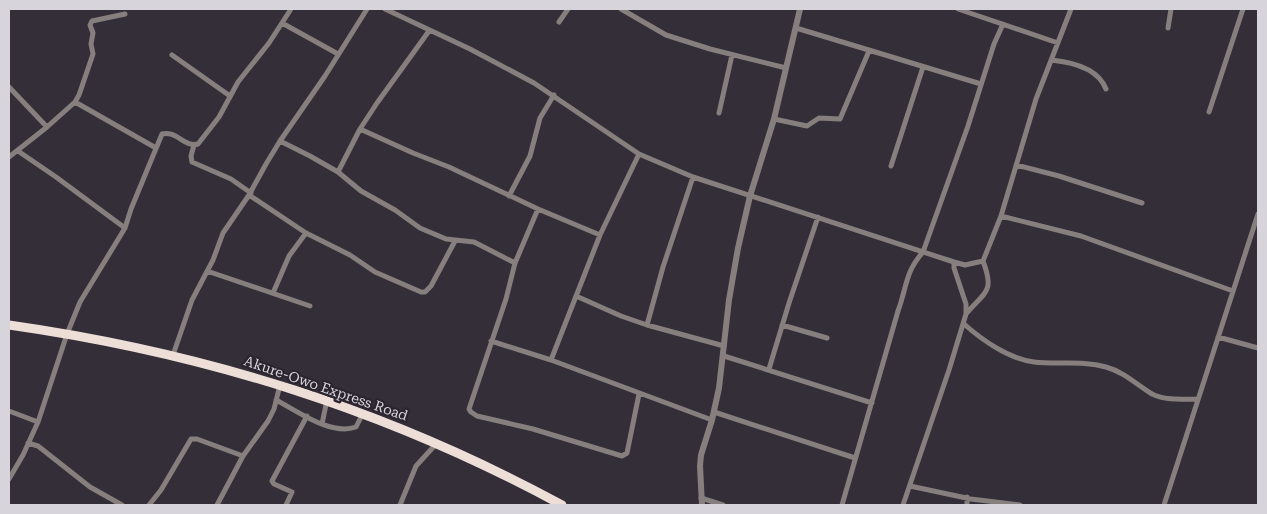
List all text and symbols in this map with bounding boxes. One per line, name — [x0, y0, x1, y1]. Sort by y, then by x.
street label: Akure-Owo Express Road — [242, 352, 410, 424]

